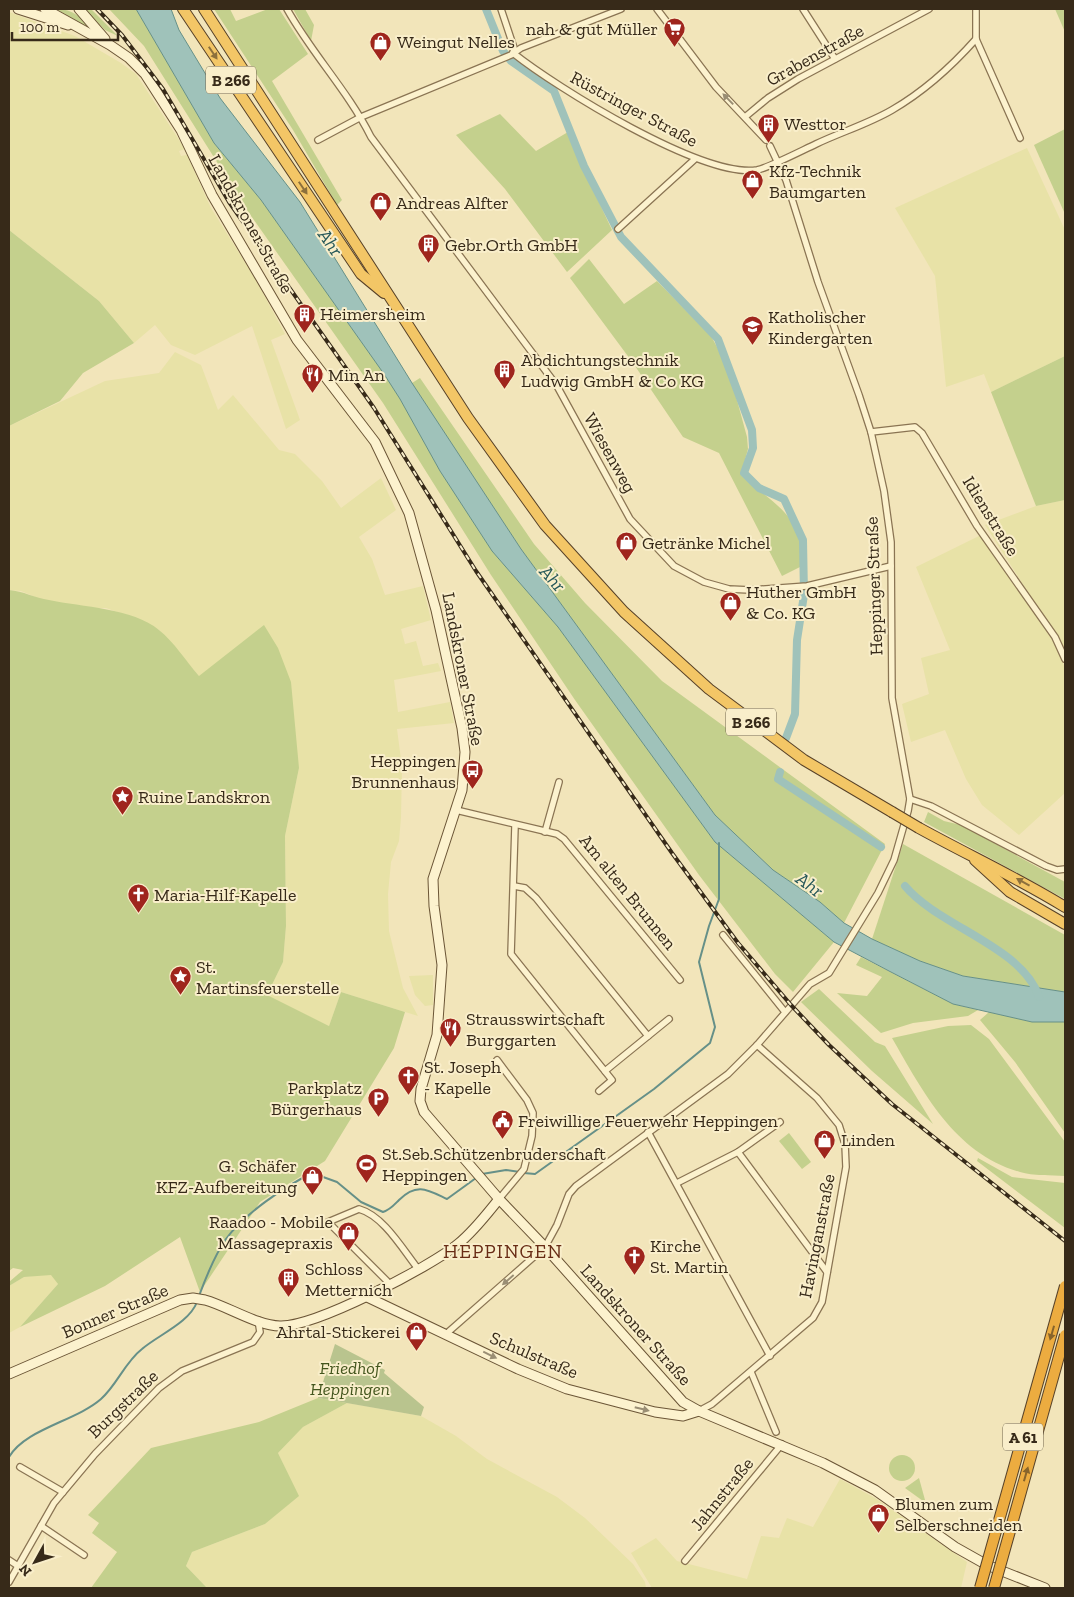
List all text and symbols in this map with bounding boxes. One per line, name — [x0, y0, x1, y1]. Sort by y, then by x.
scale bar — [12, 10, 119, 42]
supermarket icon: nah & gut Müller — [662, 17, 686, 48]
text: 100 m — [20, 18, 59, 36]
place label: nah & gut Müller — [526, 18, 658, 40]
street label: Grabenstraße — [762, 19, 868, 91]
shop icon: Weingut Nelles — [369, 30, 393, 61]
place label: Weingut Nelles — [397, 31, 515, 53]
one-way arrow — [208, 46, 218, 59]
road number: B 266 — [206, 66, 256, 94]
street label: Rüstringer Straße — [567, 66, 701, 152]
one-way arrow — [722, 93, 734, 105]
building icon: Westtor — [756, 112, 780, 143]
place label: Westtor — [784, 113, 846, 135]
street label: Landskroner Straße — [204, 151, 298, 297]
place label: Kfz-Technik Baumgarten — [769, 160, 866, 203]
shop icon: Kfz-Technik Baumgarten — [741, 169, 765, 200]
one-way arrow — [299, 182, 308, 195]
shop icon: Andreas Alfter — [368, 191, 392, 222]
place label: Andreas Alfter — [396, 192, 509, 214]
water label: Ahr — [313, 223, 348, 261]
building icon: Gebr.Orth GmbH — [417, 233, 441, 264]
place label: Gebr.Orth GmbH — [445, 234, 578, 256]
building icon: Heimersheim — [292, 302, 316, 333]
place label: Heimersheim — [320, 303, 426, 325]
place label: Katholischer Kindergarten — [768, 306, 873, 349]
school or university icon: Katholischer Kindergarten — [740, 315, 764, 346]
place label: Abdichtungstechnik Ludwig GmbH & Co KG — [521, 349, 704, 392]
building icon: Abdichtungstechnik Ludwig GmbH & Co KG — [493, 358, 517, 389]
restaurant icon: Min An — [300, 363, 324, 394]
place label: Min An — [328, 364, 385, 386]
street label: Wiesenweg — [579, 409, 641, 497]
street label: Idienstraße — [958, 472, 1024, 560]
street label: Heppinger Straße — [861, 516, 887, 656]
shop icon: Getränke Michel — [614, 531, 638, 562]
place label: Getränke Michel — [642, 532, 771, 554]
water label: Ahr — [534, 559, 571, 597]
place label: Huther GmbH & Co. KG — [746, 581, 857, 624]
shop icon: Huther GmbH & Co. KG — [718, 590, 742, 621]
street label: Landskroner Straße — [437, 591, 489, 747]
road number: B 266 — [726, 709, 776, 736]
place label: Heppingen Brunnenhaus — [351, 750, 457, 793]
bus stop icon: Heppingen Brunnenhaus — [460, 759, 484, 790]
place icon: Ruine Landskron — [110, 785, 134, 816]
place label: Ruine Landskron — [138, 786, 271, 808]
street label: Am alten Brunnen — [575, 830, 682, 955]
water label: Ahr — [791, 866, 828, 902]
one-way arrow — [1017, 878, 1030, 887]
church icon: Maria-Hilf-Kapelle — [126, 883, 150, 914]
place label: Maria-Hilf-Kapelle — [154, 884, 296, 906]
place label: St. Martinsfeuerstelle — [196, 956, 339, 999]
place icon: St. Martinsfeuerstelle — [168, 965, 192, 996]
place label: Strausswirtschaft Burggarten — [466, 1008, 605, 1051]
restaurant icon: Strausswirtschaft Burggarten — [438, 1017, 462, 1048]
place label: St. Joseph - Kapelle — [424, 1056, 501, 1099]
church icon: St. Joseph - Kapelle — [396, 1065, 420, 1096]
place label: Parkplatz Bürgerhaus — [271, 1077, 362, 1120]
parking icon: Parkplatz Bürgerhaus — [366, 1086, 390, 1117]
public building icon: Freiwillige Feuerwehr Heppingen — [490, 1109, 514, 1140]
place label: Freiwillige Feuerwehr Heppingen — [518, 1110, 779, 1132]
shop icon: Linden — [813, 1128, 837, 1159]
place label: Linden — [841, 1129, 896, 1151]
place label: St.Seb.Schützenbruderschaft Heppingen — [382, 1143, 606, 1186]
sports icon: St.Seb.Schützenbruderschaft Heppingen — [354, 1152, 378, 1183]
place label: G. Schäfer KFZ-Aufbereitung — [156, 1155, 297, 1198]
shop icon: G. Schäfer KFZ-Aufbereitung — [301, 1164, 325, 1195]
street label: Havinganstraße — [794, 1172, 840, 1300]
place label: Raadoo - Mobile Massagepraxis — [209, 1211, 333, 1254]
shop icon: Raadoo - Mobile Massagepraxis — [337, 1220, 361, 1251]
place label: Kirche St. Martin — [650, 1235, 729, 1278]
district label: HEPPINGEN — [443, 1239, 563, 1263]
church icon: Kirche St. Martin — [622, 1244, 646, 1275]
place label: Schloss Metternich — [305, 1258, 392, 1301]
street label: Landskroner Straße — [576, 1260, 696, 1390]
building icon: Schloss Metternich — [277, 1267, 301, 1298]
one-way arrow — [502, 1274, 515, 1285]
street label: Bonner Straße — [59, 1279, 171, 1343]
shop icon: Ahrtal-Stickerei — [404, 1320, 428, 1351]
place label: Ahrtal-Stickerei — [276, 1321, 400, 1343]
one-way arrow — [1048, 1326, 1056, 1341]
street label: Schulstraße — [486, 1327, 582, 1383]
one-way arrow — [482, 1351, 497, 1359]
park label: Friedhof Heppingen — [310, 1357, 390, 1400]
street label: Burgstraße — [83, 1365, 163, 1443]
one-way arrow — [635, 1405, 650, 1413]
road number: A 61 — [1003, 1424, 1043, 1450]
street label: Jahnstraße — [686, 1453, 758, 1535]
one-way arrow — [1022, 1466, 1030, 1482]
place label: Blumen zum Selberschneiden — [895, 1493, 1023, 1536]
shop icon: Blumen zum Selberschneiden — [867, 1502, 891, 1533]
north arrow — [10, 1537, 60, 1587]
text: N — [15, 1560, 35, 1580]

